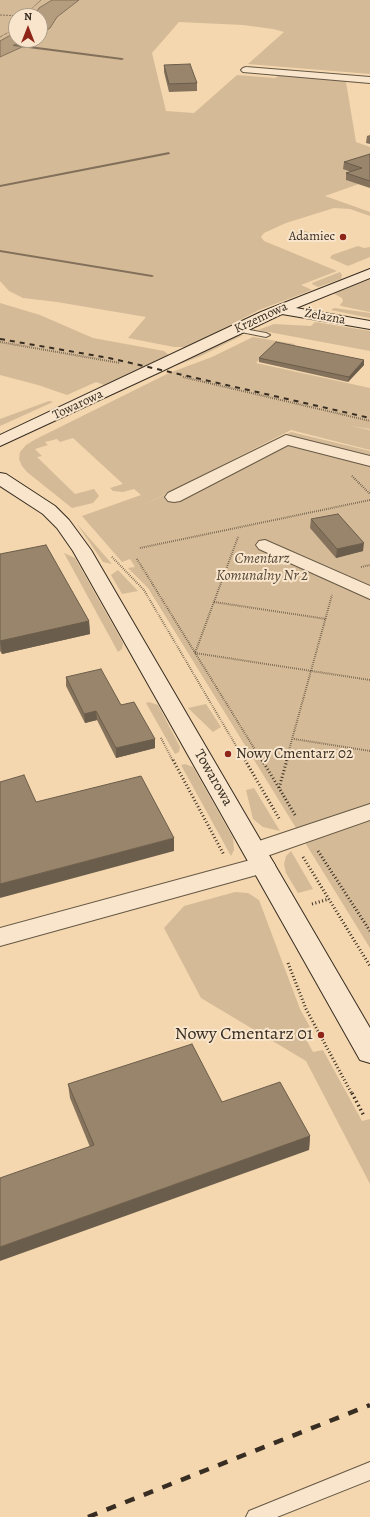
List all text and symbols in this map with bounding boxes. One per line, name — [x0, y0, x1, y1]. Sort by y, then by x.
north arrow — [8, 8, 48, 48]
text: N — [24, 9, 32, 24]
place label: Adamiec — [289, 229, 335, 245]
marker: Adamiec — [338, 232, 348, 242]
street label: Krzemowa — [232, 299, 290, 337]
street label: Żelazna — [303, 306, 347, 328]
street label: Towarowa — [50, 387, 106, 423]
park label: Cmentarz Komunalny Nr 2 — [216, 550, 308, 585]
place label: Nowy Cmentarz 02 — [236, 745, 353, 763]
street label: Towarowa — [190, 747, 236, 809]
marker: Nowy Cmentarz 02 — [223, 749, 233, 759]
place label: Nowy Cmentarz 01 — [175, 1024, 313, 1046]
marker: Nowy Cmentarz 01 — [316, 1030, 326, 1040]

